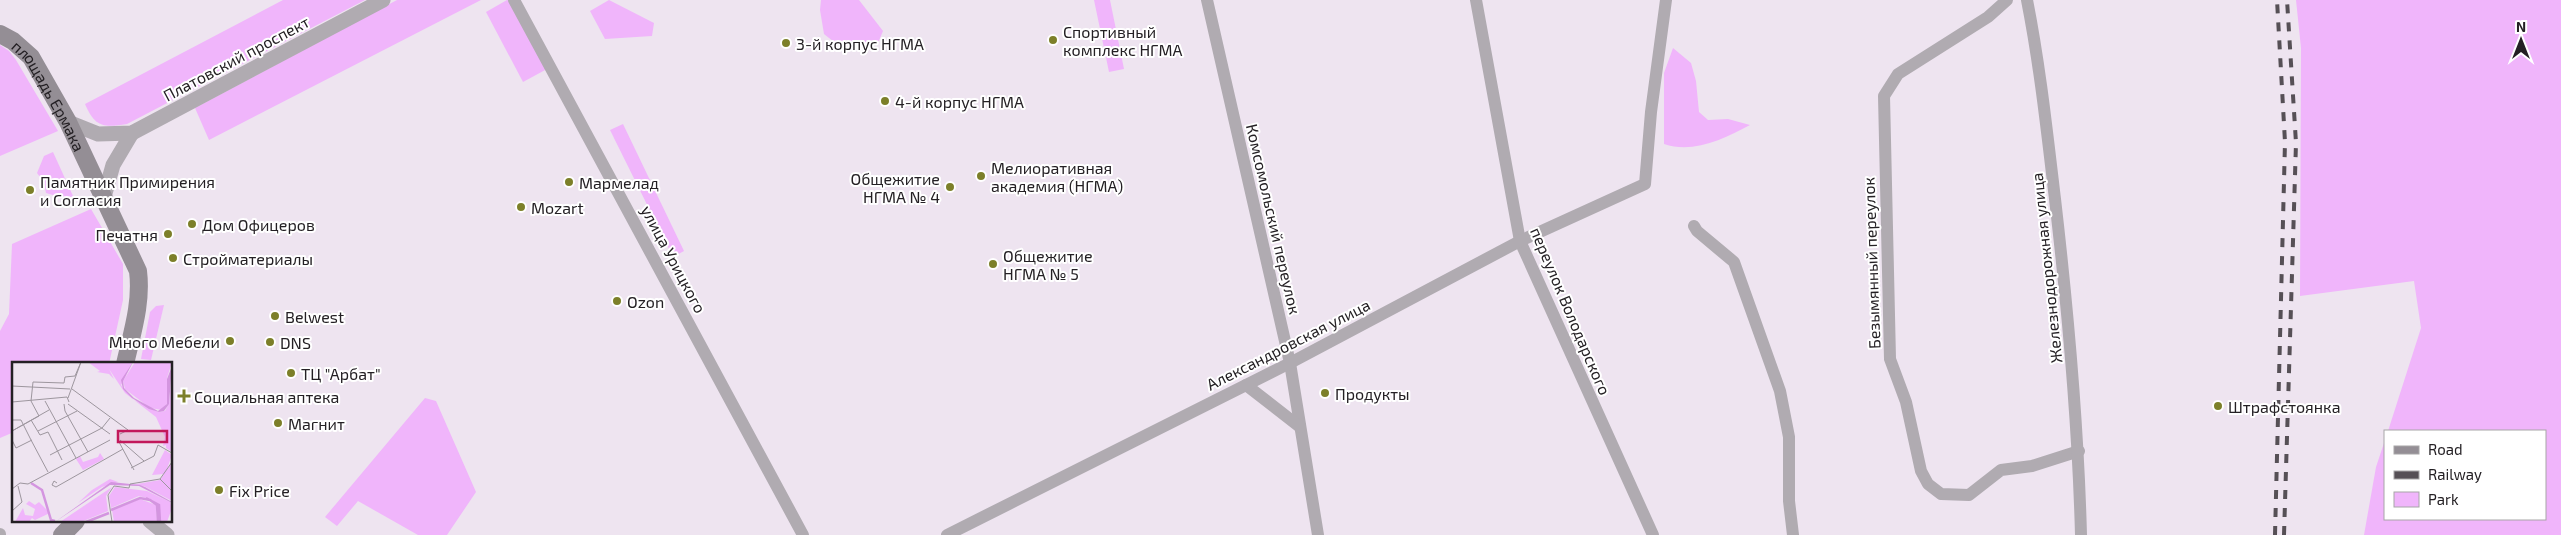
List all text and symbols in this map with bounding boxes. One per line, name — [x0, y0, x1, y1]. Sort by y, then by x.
street label: Платовский проспект — [160, 11, 312, 105]
north arrow — [2496, 15, 2546, 65]
text: N — [2516, 18, 2526, 35]
place label: Спортивный комплекс НГМА — [1063, 22, 1182, 59]
place label: 3-й корпус НГМА — [796, 34, 924, 54]
marker: Спортивный комплекс НГМА — [1047, 34, 1059, 46]
street label: площадь Ермака — [9, 36, 90, 154]
marker: 3-й корпус НГМА — [780, 37, 792, 49]
place label: 4-й корпус НГМА — [895, 92, 1024, 112]
marker: 4-й корпус НГМА — [879, 95, 891, 107]
street label: Комсомольский переулок — [1242, 122, 1305, 317]
place label: Мелиоративная академия (НГМА) — [991, 158, 1123, 195]
place label: Общежитие НГМА № 4 — [850, 169, 940, 206]
marker: Мелиоративная академия (НГМА) — [975, 170, 987, 182]
place label: Памятник Примирения и Cогласия — [40, 172, 215, 209]
street label: Железнодорожная улица — [2027, 172, 2066, 364]
place label: Мармелад — [579, 173, 659, 192]
marker: Мармелад — [563, 176, 575, 188]
street label: Безымянный переулок — [1858, 176, 1884, 349]
marker: Общежитие НГМА № 4 — [944, 181, 956, 193]
marker: Памятник Примирения и Cогласия — [24, 184, 36, 196]
place label: Mozart — [531, 198, 584, 217]
marker: Mozart — [515, 201, 527, 213]
street label: улица Урицкого — [637, 202, 710, 316]
place label: Дом Офицеров — [202, 215, 315, 234]
marker: Дом Офицеров — [186, 218, 198, 230]
street label: переулок Володарского — [1526, 224, 1615, 398]
place label: Печатня — [95, 225, 158, 244]
marker: Печатня — [162, 228, 174, 240]
place label: Общежитие НГМА № 5 — [1003, 246, 1093, 283]
place label: Стройматериалы — [183, 249, 313, 268]
marker: Стройматериалы — [167, 252, 179, 264]
marker: Общежитие НГМА № 5 — [987, 258, 999, 270]
place label: Ozon — [627, 292, 664, 311]
street label: Александровская улица — [1203, 294, 1373, 394]
marker: Ozon — [611, 295, 623, 307]
place label: Belwest — [285, 307, 344, 326]
marker: Belwest — [269, 310, 281, 322]
place label: Много Мебели — [109, 332, 220, 351]
place label: DNS — [280, 333, 311, 352]
marker: Много Мебели — [224, 335, 236, 347]
marker: DNS — [264, 336, 276, 348]
inset map — [12, 362, 172, 522]
place label: ТЦ "Арбат" — [301, 364, 381, 383]
marker: ТЦ "Арбат" — [285, 367, 297, 379]
place label: Продукты — [1335, 384, 1410, 404]
place label: Социальная аптека — [194, 387, 339, 406]
marker: Продукты — [1319, 387, 1331, 399]
marker: Социальная аптека — [178, 390, 190, 402]
place label: Штрафстоянка — [2228, 397, 2341, 416]
marker: Штрафстоянка — [2212, 400, 2224, 412]
place label: Магнит — [288, 414, 345, 433]
marker: Магнит — [272, 417, 284, 429]
legend — [2384, 430, 2546, 520]
text: Road — [2428, 440, 2463, 458]
text: Railway — [2428, 465, 2482, 483]
place label: Fix Price — [229, 481, 290, 500]
marker: Fix Price — [213, 484, 225, 496]
text: Park — [2428, 490, 2459, 508]

